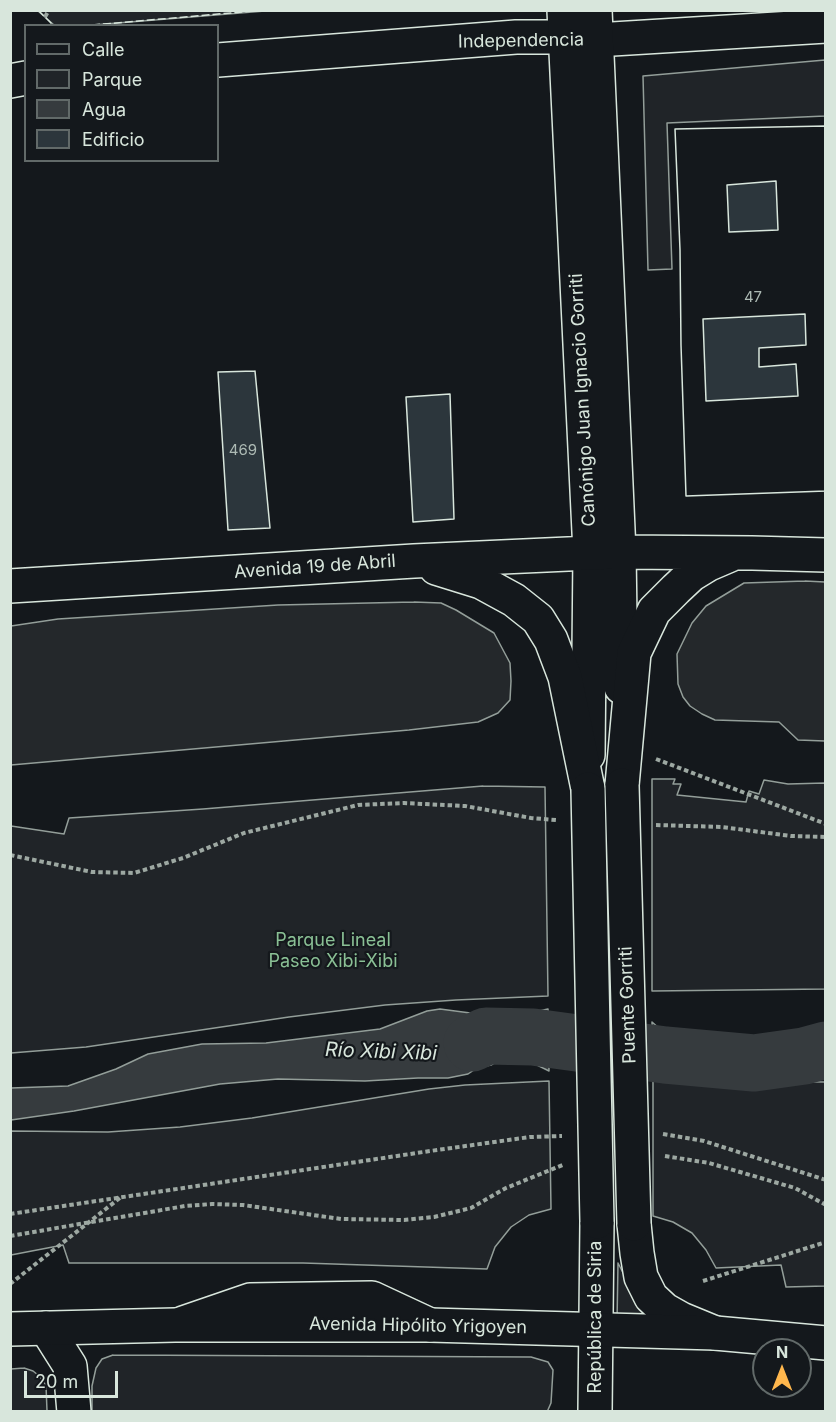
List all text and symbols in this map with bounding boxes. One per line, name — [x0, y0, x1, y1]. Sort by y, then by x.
legend — [24, 24, 219, 162]
street label: Independencia — [458, 29, 584, 53]
text: Calle — [82, 39, 124, 60]
text: Parque — [82, 69, 142, 90]
text: Agua — [82, 99, 126, 120]
text: Edificio — [82, 129, 145, 150]
street label: Canónigo Juan Ignacio Gorriti — [566, 273, 600, 527]
house number: 47 — [744, 288, 762, 306]
house number: 469 — [229, 441, 257, 459]
street label: Avenida 19 de Abril — [233, 551, 397, 583]
park label: Parque Lineal Paseo Xibi-Xibi — [268, 930, 398, 972]
street label: Puente Gorriti — [615, 946, 641, 1064]
water label: Río Xibi Xibi — [325, 1038, 437, 1066]
street label: República de Siria — [585, 1241, 607, 1393]
street label: Avenida Hipólito Yrigoyen — [309, 1313, 527, 1339]
north arrow — [752, 1338, 812, 1398]
text: N — [776, 1342, 788, 1362]
scale bar — [27, 1359, 122, 1397]
text: 20 m — [35, 1371, 78, 1392]

